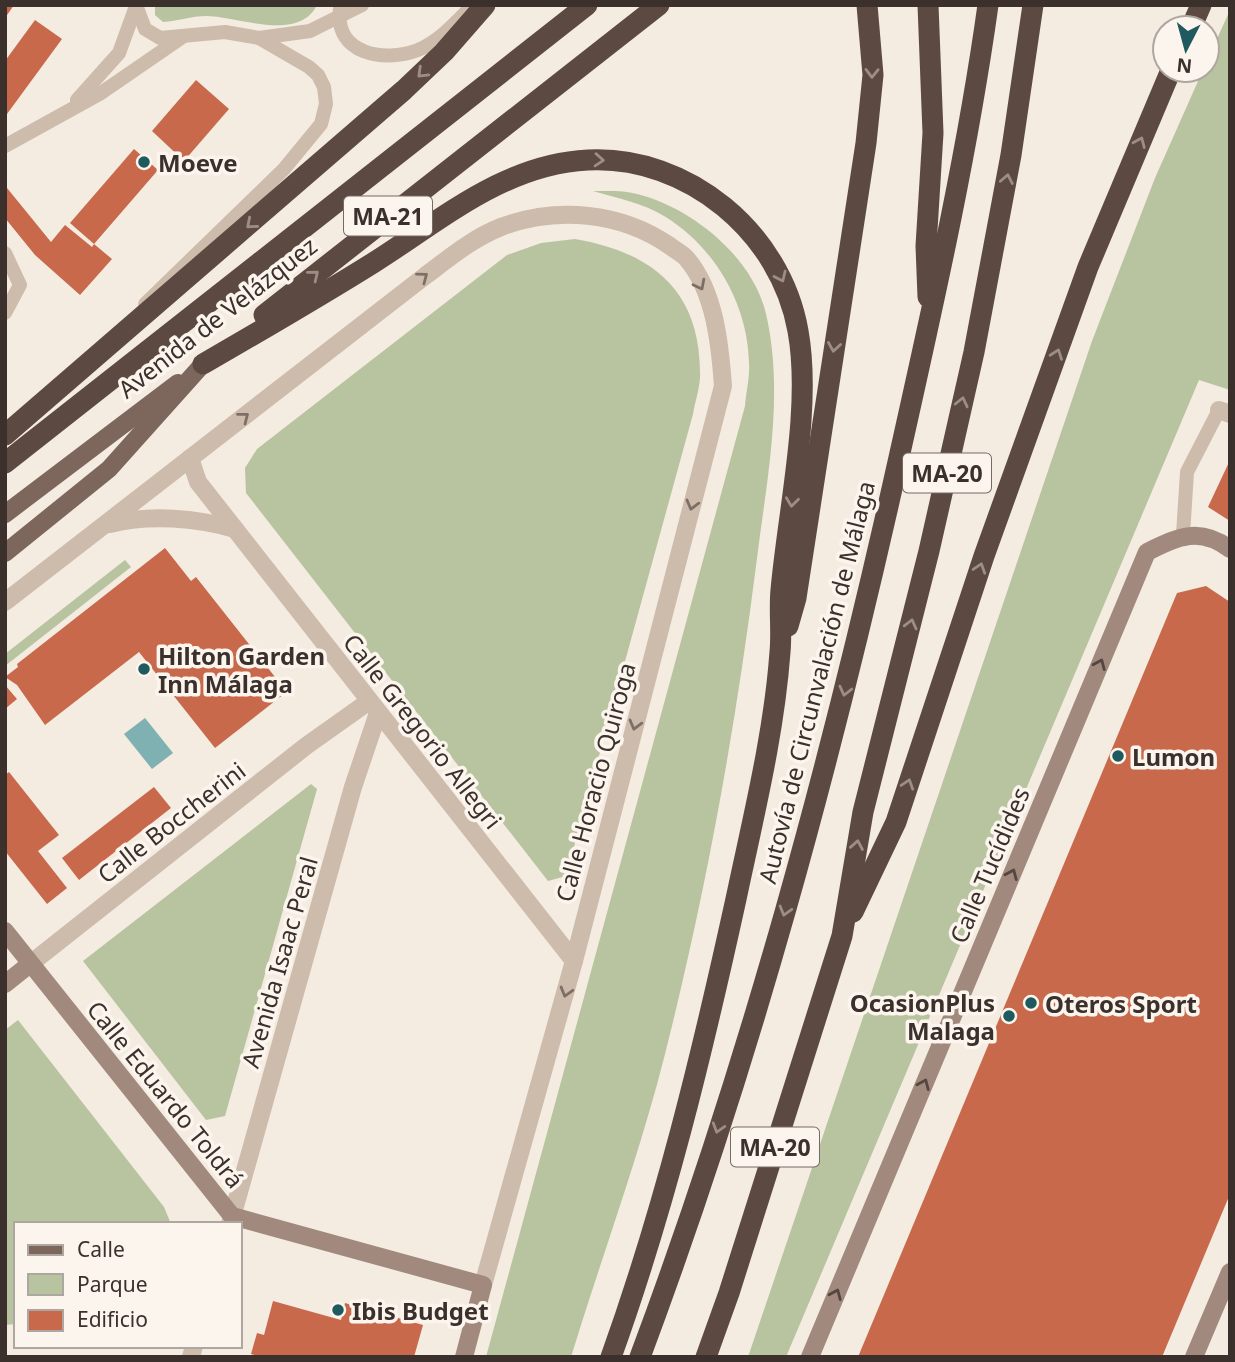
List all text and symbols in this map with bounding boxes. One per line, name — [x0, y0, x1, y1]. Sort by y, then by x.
north arrow — [1151, 14, 1221, 84]
text: N — [1175, 52, 1193, 80]
one-way arrow — [417, 65, 430, 78]
one-way arrow — [864, 68, 880, 79]
one-way arrow — [1132, 137, 1146, 150]
place label: Moeve — [158, 146, 238, 179]
one-way arrow — [594, 153, 605, 168]
marker: Moeve — [136, 154, 152, 170]
one-way arrow — [998, 173, 1013, 185]
road number: MA-21 — [344, 196, 432, 236]
one-way arrow — [247, 216, 260, 228]
street label: Avenida de Velázquez — [111, 229, 323, 405]
one-way arrow — [772, 270, 786, 283]
one-way arrow — [306, 271, 318, 284]
one-way arrow — [415, 273, 428, 285]
one-way arrow — [692, 278, 706, 290]
one-way arrow — [827, 341, 842, 353]
one-way arrow — [1048, 348, 1062, 360]
one-way arrow — [954, 396, 969, 408]
one-way arrow — [236, 412, 248, 425]
road number: MA-20 — [903, 453, 991, 492]
street label: Autovía de Circunvalación de Málaga — [750, 477, 882, 887]
one-way arrow — [784, 496, 799, 507]
one-way arrow — [686, 498, 701, 510]
one-way arrow — [972, 562, 986, 575]
one-way arrow — [903, 618, 917, 630]
street label: Calle Gregorio Allegri — [336, 626, 510, 836]
place label: Hilton Garden Inn Málaga — [158, 639, 325, 700]
street label: Calle Horacio Quiroga — [547, 659, 643, 905]
one-way arrow — [1091, 659, 1105, 671]
marker: Hilton Garden Inn Málaga — [136, 661, 152, 677]
one-way arrow — [839, 685, 853, 697]
one-way arrow — [629, 719, 644, 731]
place label: Lumon — [1132, 740, 1215, 773]
marker: Lumon — [1110, 748, 1126, 764]
street label: Calle Boccherini — [90, 754, 252, 890]
one-way arrow — [900, 778, 915, 790]
street label: Calle Tucídides — [941, 782, 1037, 948]
one-way arrow — [849, 839, 864, 851]
street label: Avenida Isaac Peral — [233, 853, 325, 1071]
one-way arrow — [1004, 869, 1018, 881]
one-way arrow — [779, 905, 794, 917]
one-way arrow — [559, 986, 574, 998]
place label: OcasionPlus Malaga — [850, 986, 995, 1047]
place label: Oteros Sport — [1045, 987, 1197, 1020]
street label: Calle Eduardo Toldrá — [80, 993, 252, 1195]
marker: Oteros Sport — [1023, 995, 1039, 1011]
marker: OcasionPlus Malaga — [1001, 1008, 1017, 1024]
one-way arrow — [916, 1079, 930, 1091]
one-way arrow — [712, 1122, 727, 1134]
road number: MA-20 — [731, 1128, 819, 1166]
legend — [14, 1222, 242, 1348]
text: Calle — [77, 1235, 125, 1263]
text: Parque — [77, 1270, 147, 1298]
one-way arrow — [828, 1288, 842, 1301]
place label: Ibis Budget — [352, 1294, 489, 1327]
marker: Ibis Budget — [330, 1302, 346, 1318]
text: Edificio — [77, 1305, 148, 1333]

